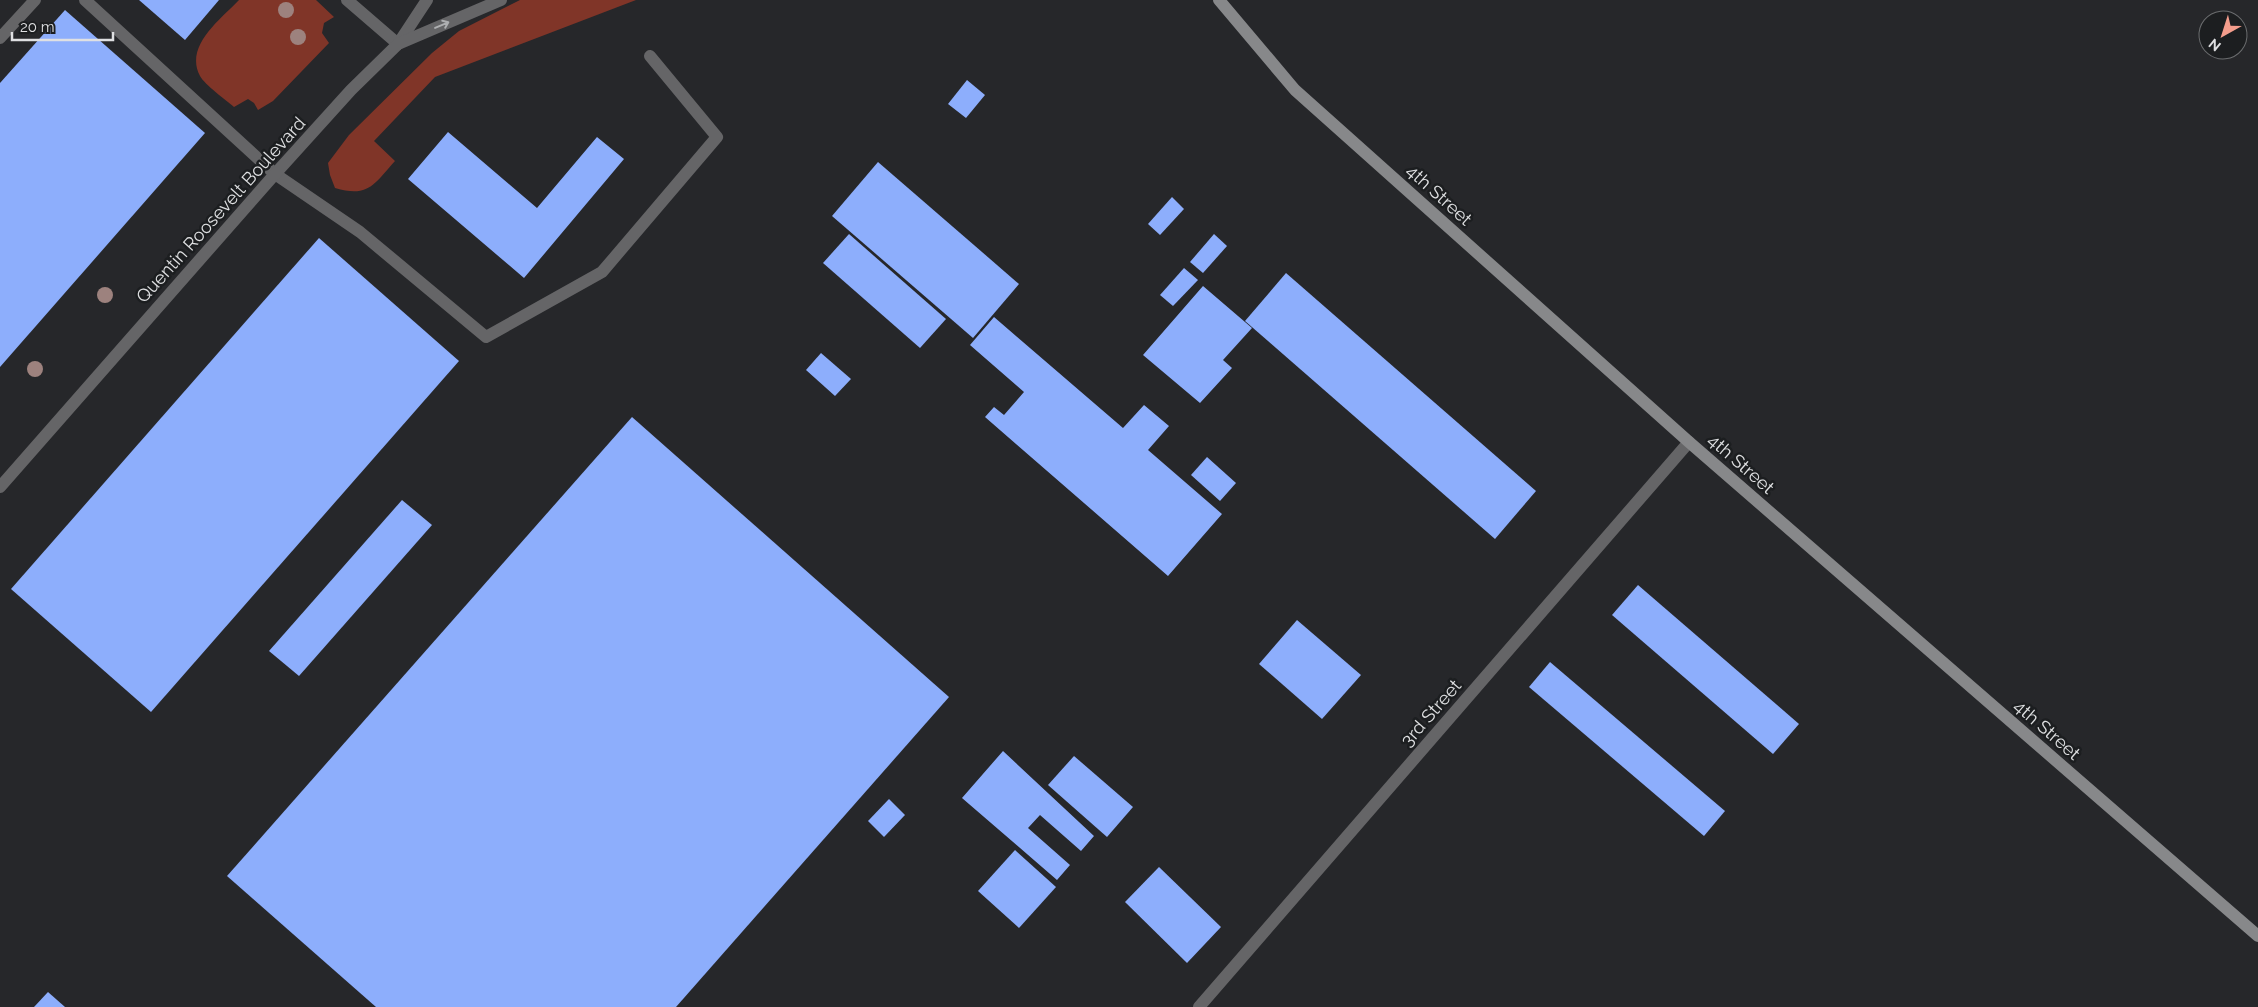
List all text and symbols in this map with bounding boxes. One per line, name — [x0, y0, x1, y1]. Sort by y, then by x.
scale bar — [12, 10, 114, 42]
north arrow — [2198, 10, 2248, 60]
text: 20 m — [20, 18, 55, 36]
one-way arrow — [435, 19, 450, 28]
text: N — [2206, 36, 2224, 55]
street label: Quentin Roosevelt Boulevard — [132, 113, 310, 307]
street label: 4th Street — [1402, 160, 1476, 229]
street label: 4th Street — [1704, 429, 1779, 498]
street label: 3rd Street — [1396, 675, 1465, 750]
street label: 4th Street — [2010, 695, 2085, 764]

